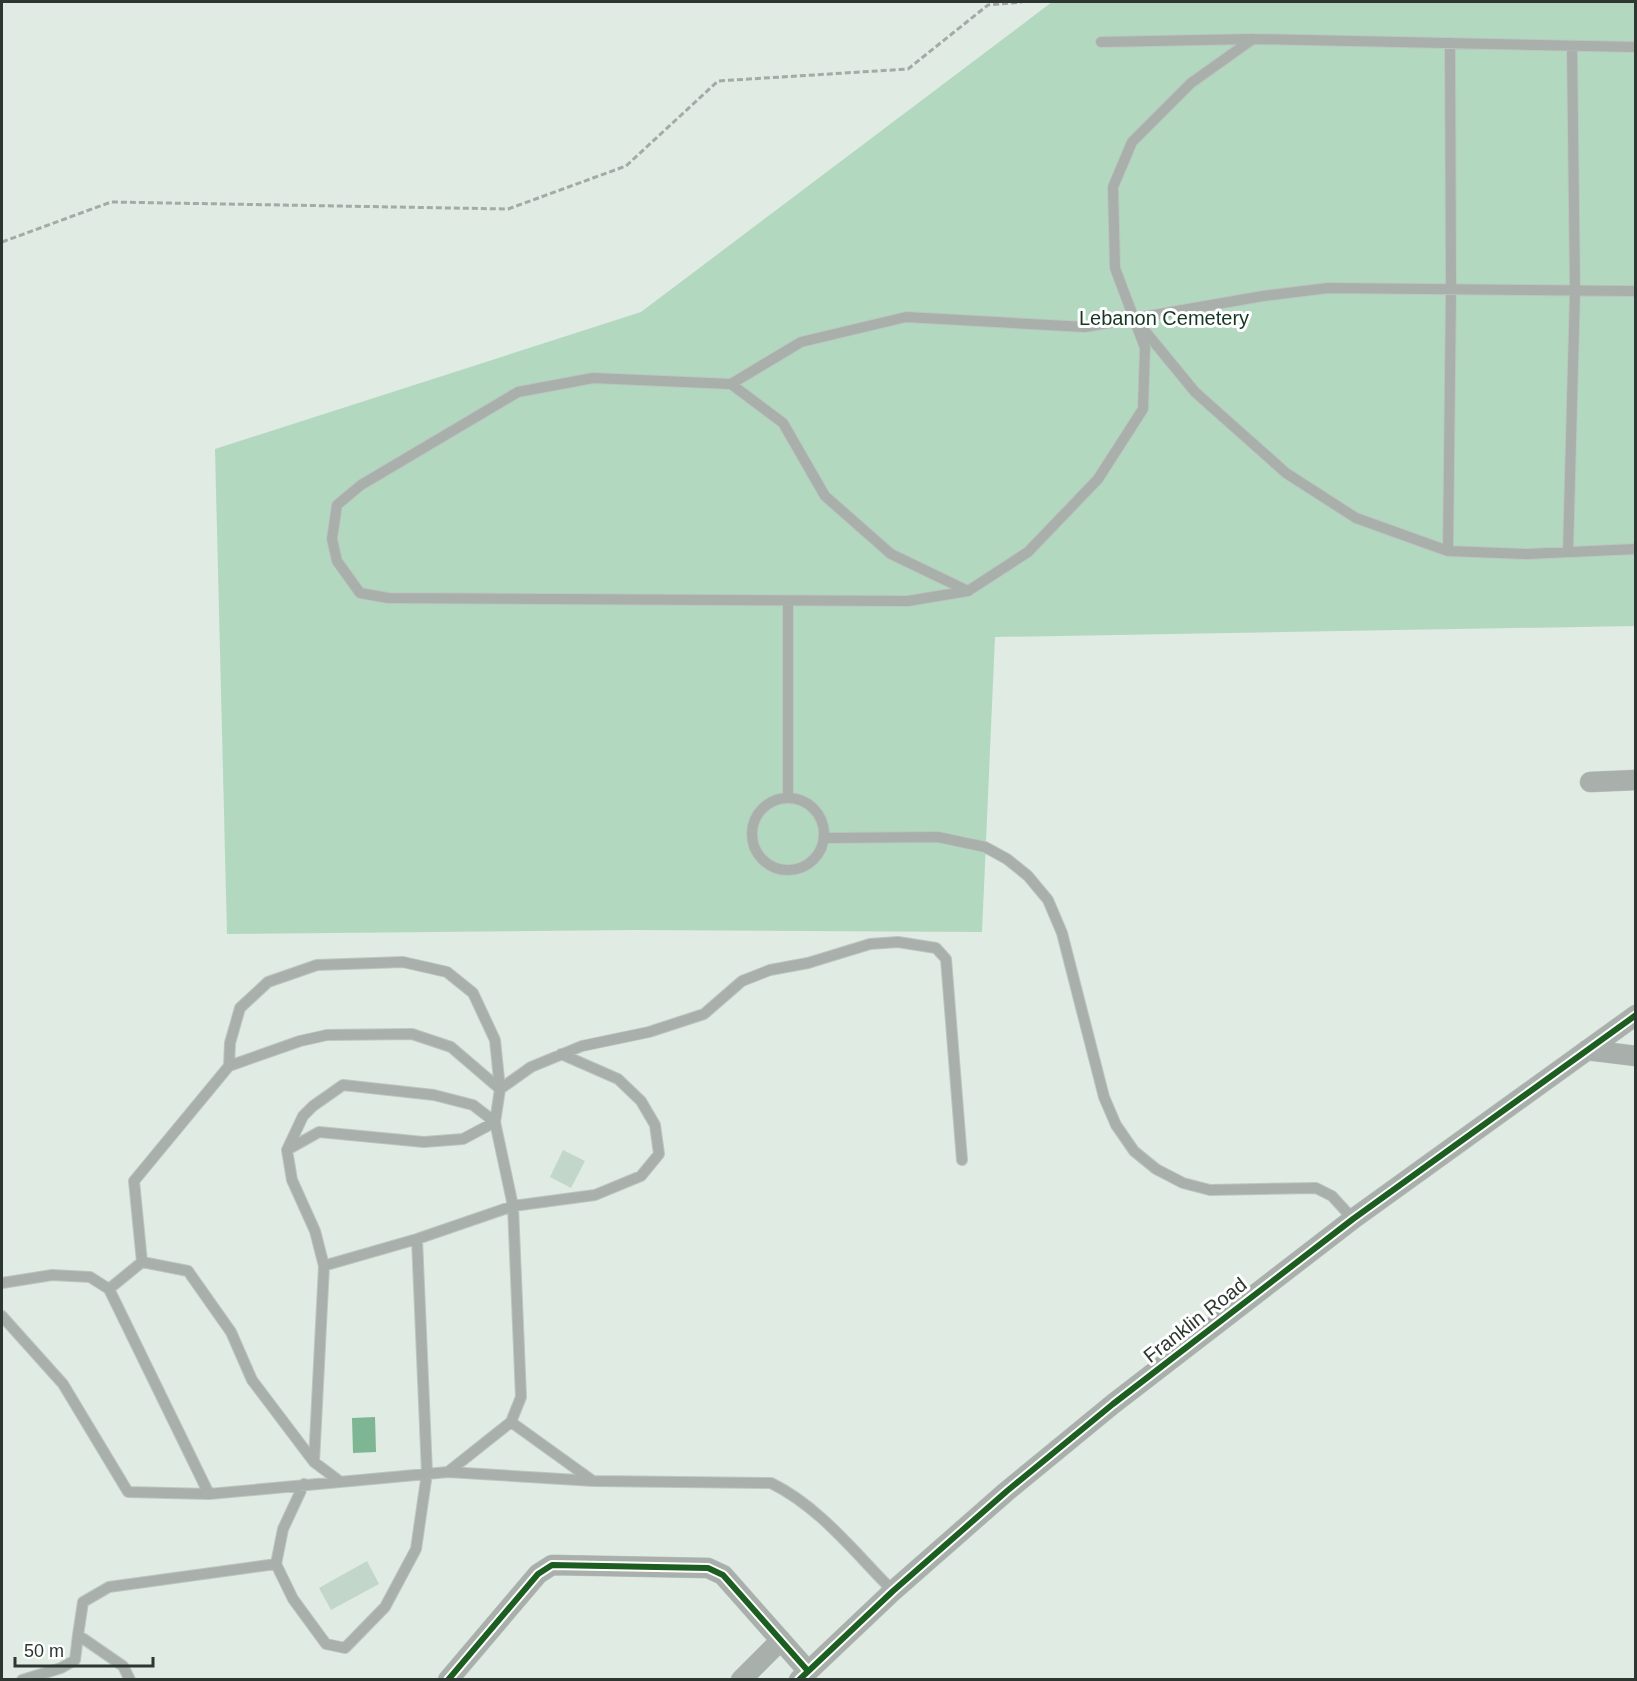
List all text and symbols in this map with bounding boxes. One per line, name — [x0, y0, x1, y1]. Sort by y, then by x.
park label: Lebanon Cemetery — [1079, 307, 1249, 329]
street label: Franklin Road — [1139, 1273, 1251, 1367]
scale bar — [15, 1630, 153, 1668]
text: 50 m — [24, 1641, 64, 1661]

